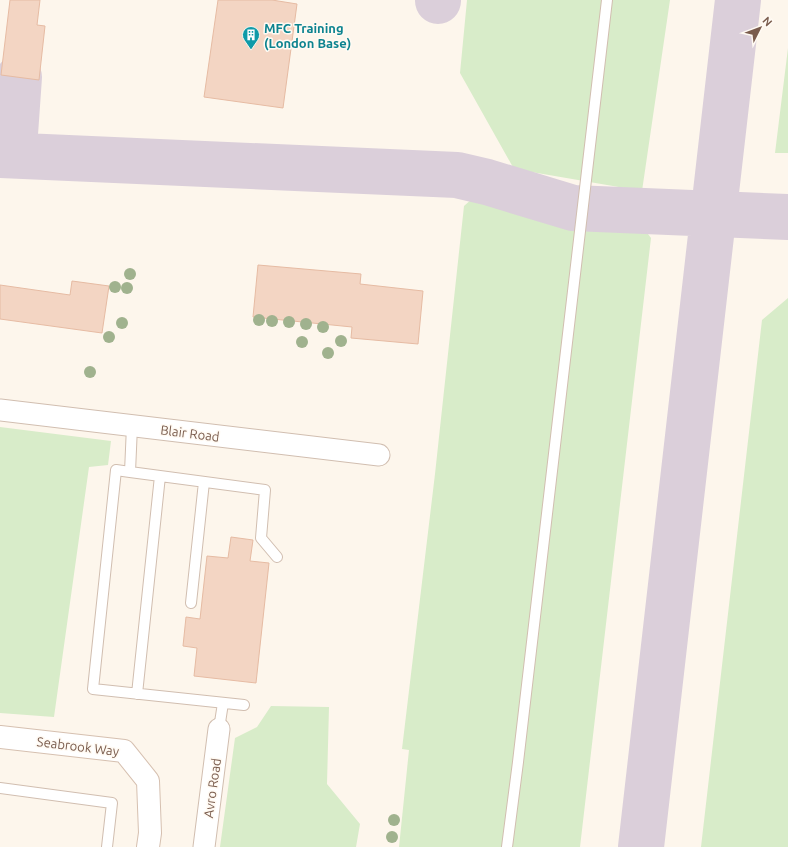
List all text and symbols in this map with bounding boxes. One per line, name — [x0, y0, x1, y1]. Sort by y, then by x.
north arrow — [740, 8, 780, 48]
text: N — [760, 14, 775, 28]
place label: MFC Training (London Base) — [264, 21, 351, 51]
building icon: MFC Training (London Base) — [241, 25, 261, 50]
street label: Blair Road — [160, 422, 220, 444]
street label: Seabrook Way — [36, 734, 120, 758]
street label: Avro Road — [201, 757, 223, 819]

